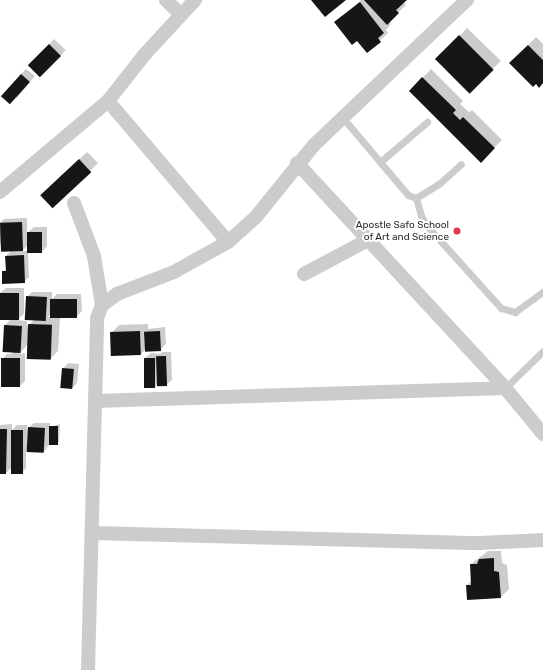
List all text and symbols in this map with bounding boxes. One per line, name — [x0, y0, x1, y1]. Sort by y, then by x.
place label: Apostle Safo School of Art and Science — [356, 219, 449, 242]
marker: Apostle Safo School of Art and Science — [452, 226, 462, 236]

